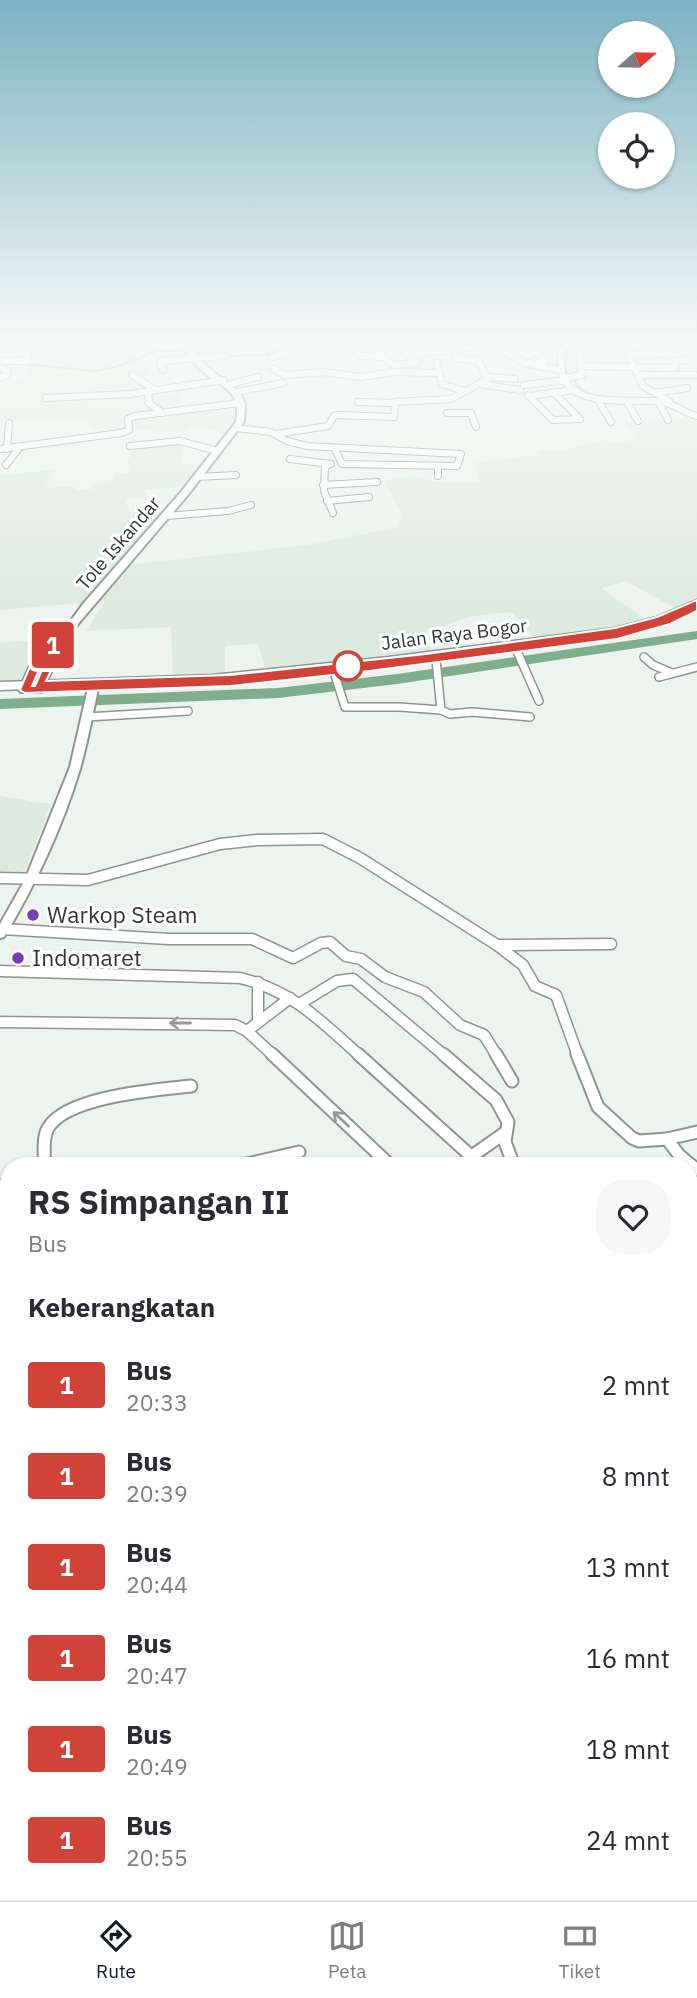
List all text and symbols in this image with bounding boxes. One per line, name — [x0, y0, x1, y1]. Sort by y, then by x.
north arrow — [598, 21, 676, 98]
map controls — [598, 21, 675, 189]
button: locate — [598, 112, 675, 189]
street label: Tole Iskandar — [71, 491, 165, 595]
street label: Jalan Raya Bogor — [380, 613, 528, 655]
line badge: 1 — [30, 622, 76, 668]
text: 1 — [46, 629, 60, 661]
unlabelled marker — [333, 651, 363, 681]
place label: Warkop Steam — [47, 899, 198, 929]
marker: Warkop Steam — [25, 907, 41, 923]
place label: Indomaret — [32, 942, 142, 972]
marker: Indomaret — [10, 950, 26, 966]
one-way arrow — [169, 1016, 192, 1030]
one-way arrow — [333, 1110, 350, 1127]
text: RS Simpangan II — [28, 1180, 290, 1223]
button: heart — [596, 1180, 670, 1254]
text: Bus — [28, 1228, 67, 1258]
text: Keberangkatan — [28, 1290, 215, 1324]
text: Bus — [126, 1353, 172, 1387]
text: 2 mnt — [602, 1368, 670, 1402]
text: 1 — [59, 1369, 74, 1401]
text: 20:33 — [126, 1387, 188, 1417]
text: Bus — [126, 1444, 172, 1478]
text: 8 mnt — [602, 1459, 670, 1493]
text: 1 — [59, 1460, 74, 1492]
text: 20:39 — [126, 1478, 188, 1508]
text: Bus — [126, 1535, 172, 1569]
text: 13 mnt — [586, 1550, 670, 1584]
text: 1 — [59, 1551, 74, 1583]
text: 20:44 — [126, 1569, 188, 1599]
text: Bus — [126, 1626, 172, 1660]
text: 16 mnt — [586, 1641, 670, 1675]
text: 1 — [59, 1642, 74, 1674]
text: 20:47 — [126, 1660, 188, 1690]
text: Bus — [126, 1717, 172, 1751]
text: 18 mnt — [586, 1732, 670, 1766]
text: 1 — [59, 1733, 74, 1765]
text: 20:49 — [126, 1751, 188, 1781]
text: Bus — [126, 1808, 172, 1842]
text: 24 mnt — [586, 1823, 670, 1857]
text: 1 — [59, 1824, 74, 1856]
text: 20:55 — [126, 1842, 188, 1872]
tab: Rute — [96, 1917, 136, 1983]
tab: Peta — [328, 1917, 366, 1983]
tab: Tiket — [559, 1917, 601, 1983]

